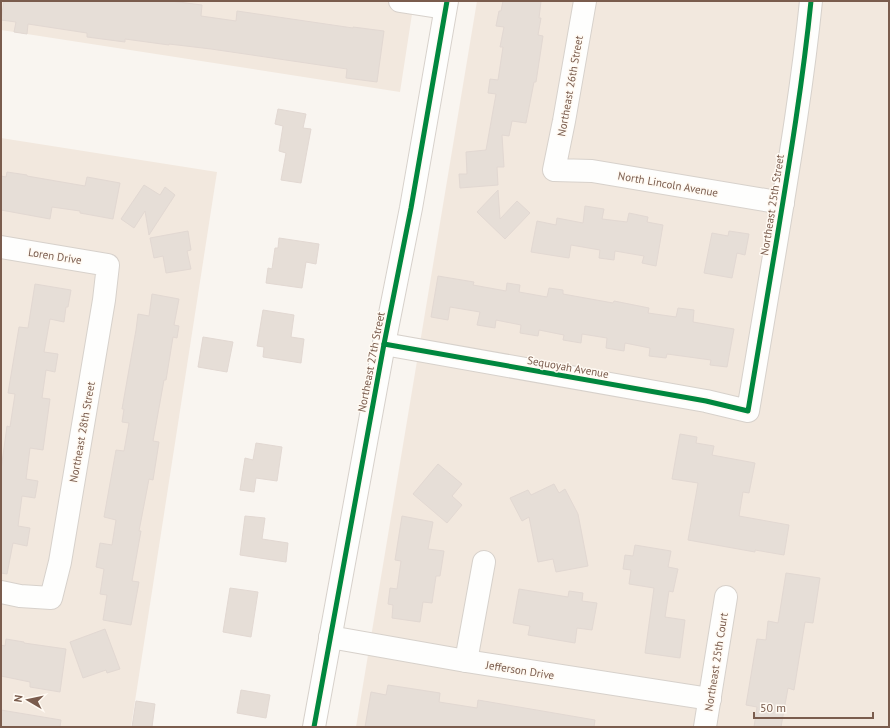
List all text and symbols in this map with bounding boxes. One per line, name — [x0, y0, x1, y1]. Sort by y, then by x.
street label: Northeast 26th Street — [554, 34, 586, 138]
street label: Northeast 25th Street — [757, 153, 787, 257]
street label: North Lincoln Avenue — [617, 168, 720, 200]
street label: Loren Drive — [27, 245, 83, 267]
street label: Northeast 27th Street — [354, 310, 388, 413]
street label: Sequoyah Avenue — [526, 353, 610, 381]
street label: Northeast 28th Street — [66, 380, 98, 484]
street label: Northeast 25th Court — [701, 611, 731, 712]
street label: Jefferson Drive — [484, 658, 556, 682]
north arrow — [8, 680, 48, 720]
text: N — [11, 694, 26, 703]
scale bar — [754, 694, 873, 720]
text: 50 m — [760, 700, 786, 715]

